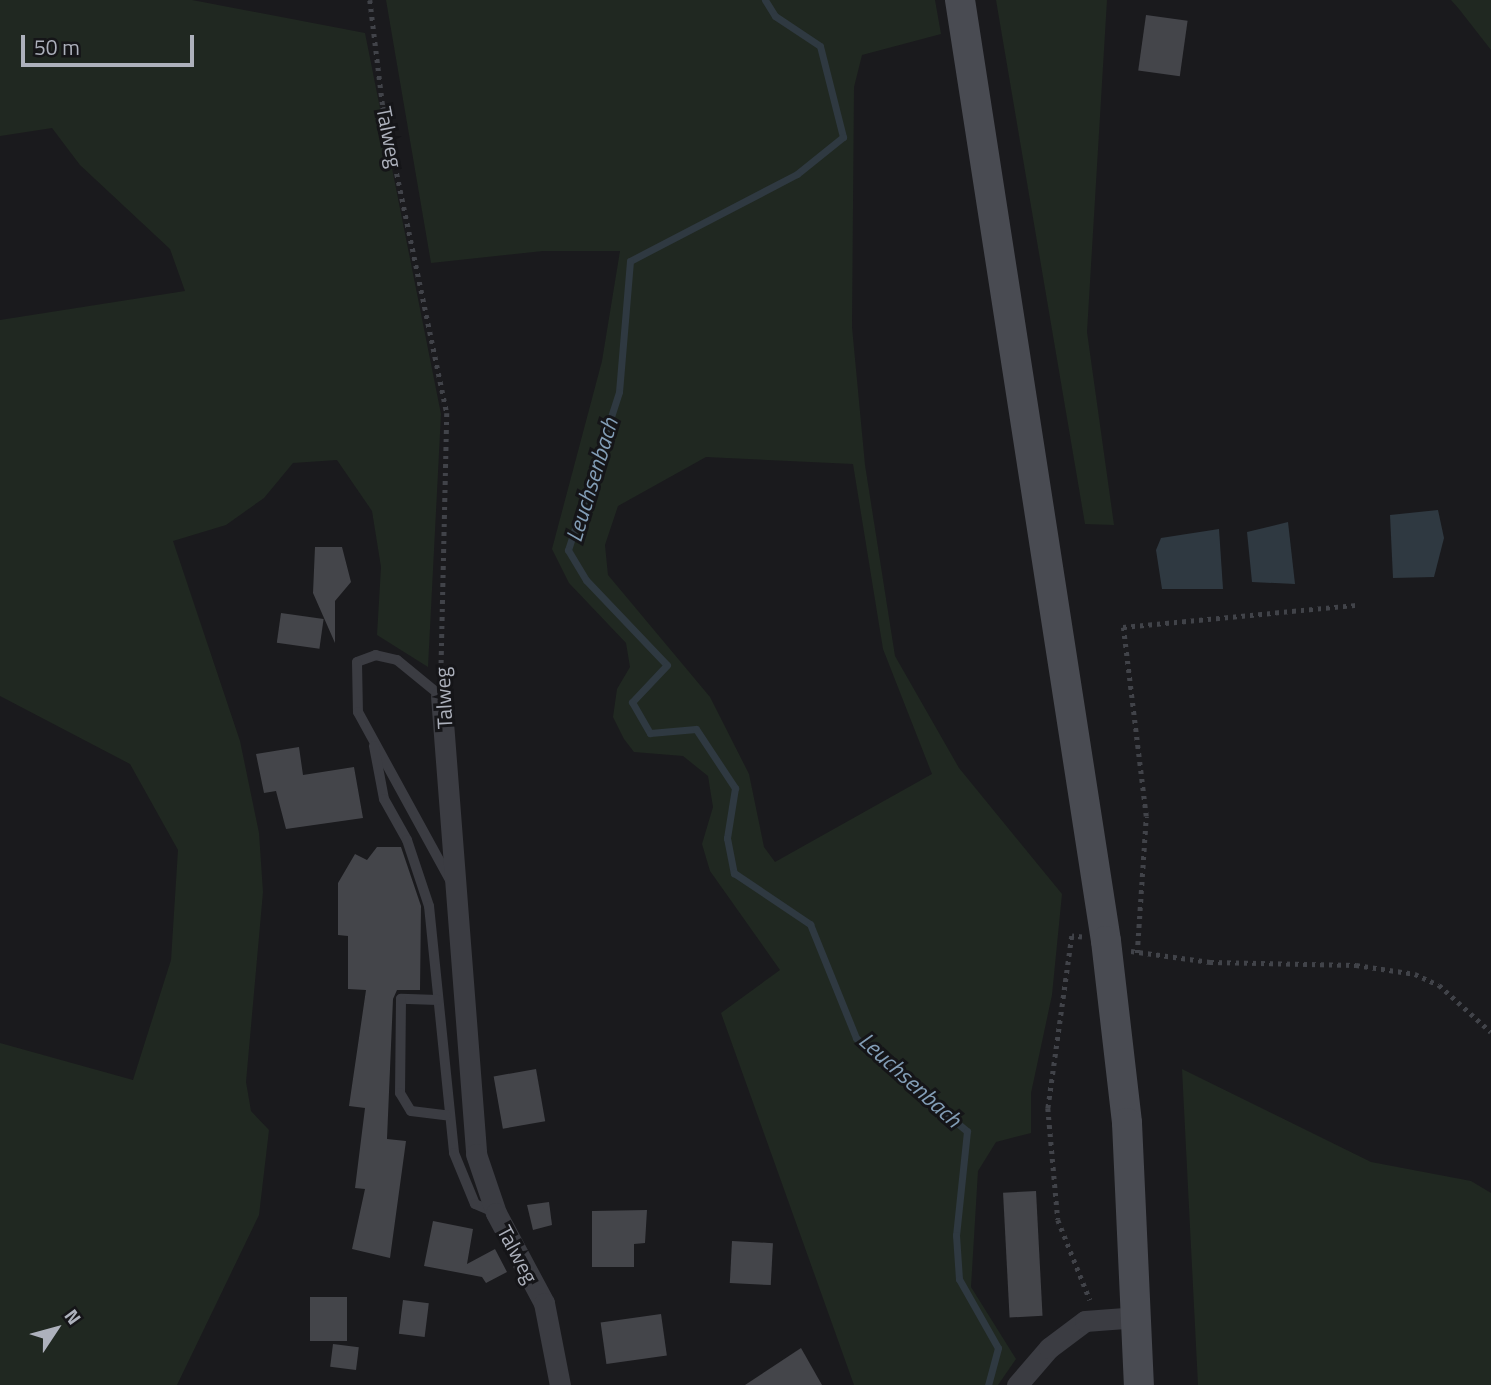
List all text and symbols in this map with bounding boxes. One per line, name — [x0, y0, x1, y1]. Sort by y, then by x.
scale bar — [24, 21, 198, 65]
text: 50 m — [34, 31, 80, 63]
street label: Talweg — [372, 104, 408, 170]
water label: Leuchsenbach — [560, 415, 624, 545]
street label: Talweg — [429, 666, 457, 730]
water label: Leuchsenbach — [853, 1027, 967, 1133]
street label: Talweg — [492, 1221, 544, 1287]
north arrow — [21, 1294, 91, 1364]
text: N — [58, 1303, 89, 1330]

